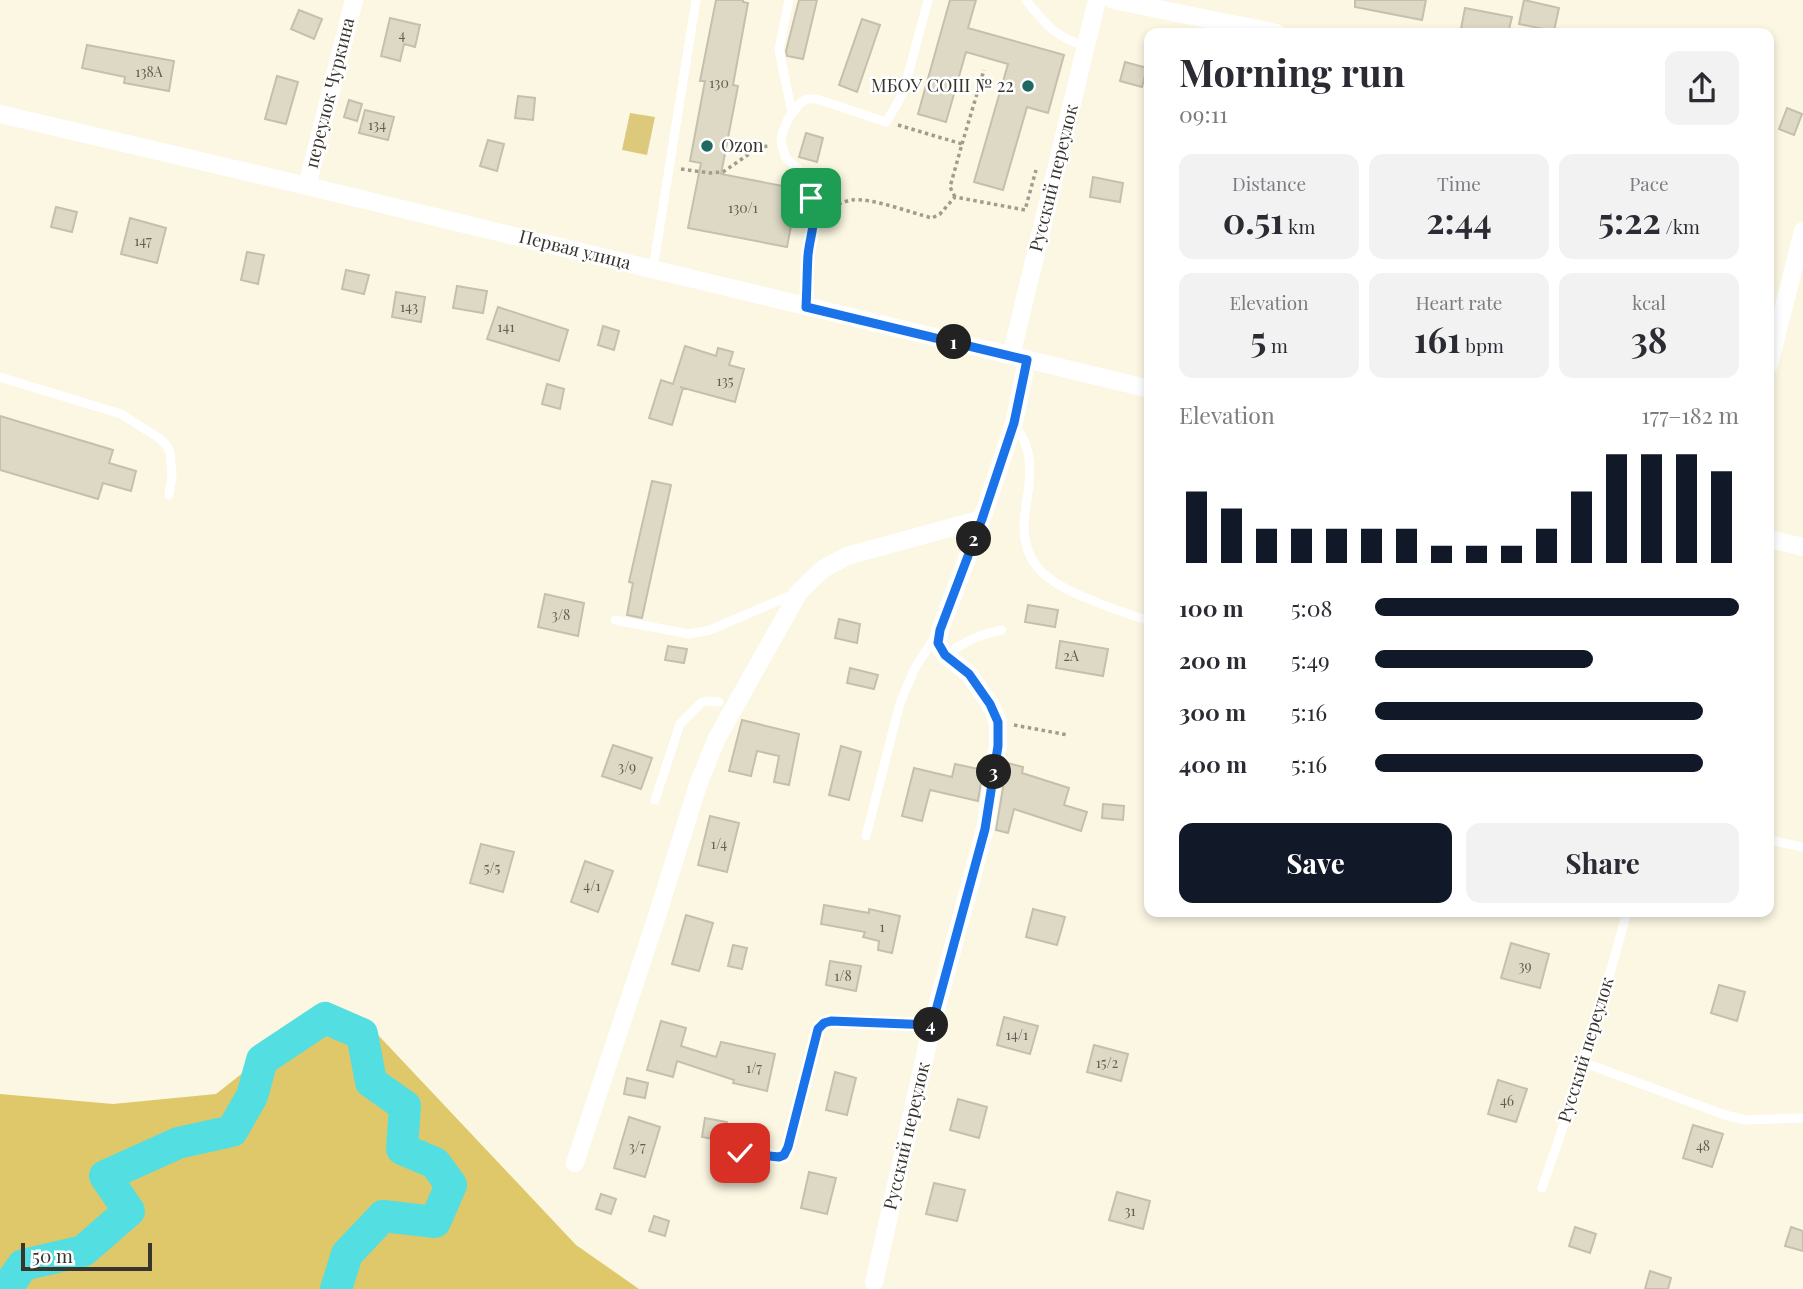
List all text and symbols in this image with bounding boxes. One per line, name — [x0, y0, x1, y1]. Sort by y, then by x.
street label: переулок Чуркина — [299, 15, 359, 171]
house number: 4 — [399, 25, 406, 44]
text: Morning run — [1179, 46, 1405, 97]
button: share — [1665, 51, 1739, 125]
house number: 138А — [135, 62, 163, 81]
house number: 130 — [709, 73, 729, 92]
place label: МБОУ СОШ № 22 — [871, 73, 1014, 97]
marker: МБОУ СОШ № 22 — [1020, 78, 1036, 94]
text: 09:11 — [1179, 98, 1228, 129]
street label: Русский переулок — [1023, 102, 1083, 254]
house number: 134 — [368, 115, 386, 134]
place label: Ozon — [721, 133, 764, 157]
marker: Ozon — [699, 138, 715, 154]
pin — [781, 168, 841, 228]
text: Distance — [1232, 170, 1306, 196]
text: Time — [1437, 170, 1481, 196]
text: Pace — [1629, 170, 1669, 196]
icon: arrive — [792, 179, 830, 217]
text: 0.51 — [1223, 196, 1284, 243]
text: 2:44 — [1426, 196, 1492, 243]
text: 5:22 — [1598, 196, 1661, 243]
house number: 130/1 — [728, 198, 758, 217]
text: km — [1284, 213, 1315, 239]
text: /km — [1661, 213, 1700, 239]
street label: Первая улица — [517, 224, 634, 275]
house number: 147 — [134, 231, 152, 250]
text: Elevation — [1229, 289, 1309, 315]
text: Heart rate — [1416, 289, 1502, 315]
text: kcal — [1632, 289, 1666, 315]
house number: 143 — [400, 297, 418, 316]
text: 5 — [1250, 315, 1266, 362]
text: 161 — [1414, 315, 1461, 362]
text: 38 — [1631, 315, 1667, 362]
house number: 141 — [497, 317, 515, 336]
pin: 1 — [936, 324, 972, 360]
text: 1 — [950, 328, 957, 354]
text: m — [1266, 332, 1288, 358]
text: bpm — [1461, 332, 1504, 358]
house number: 135 — [716, 371, 734, 390]
text: Elevation — [1179, 399, 1275, 430]
text: 177–182 m — [1641, 399, 1739, 430]
pin: 2 — [956, 522, 992, 556]
text: 2 — [969, 525, 978, 551]
text: 100 m — [1179, 592, 1244, 623]
text: 5:08 — [1291, 592, 1332, 623]
house number: 3/8 — [552, 605, 570, 624]
text: 200 m — [1179, 644, 1247, 675]
text: 5:49 — [1291, 644, 1330, 675]
house number: 2А — [1063, 646, 1079, 665]
text: 300 m — [1179, 696, 1246, 727]
text: 5:16 — [1291, 696, 1327, 727]
text: 400 m — [1179, 748, 1247, 779]
text: 5:16 — [1291, 748, 1327, 779]
pin: 3 — [976, 754, 1012, 790]
house number: 3/9 — [618, 757, 636, 776]
text: 3 — [989, 758, 998, 784]
button: Save — [1179, 823, 1452, 903]
button: Share — [1466, 823, 1739, 903]
house number: 1/4 — [711, 834, 727, 853]
house number: 5/5 — [484, 858, 500, 877]
house number: 4/1 — [583, 876, 601, 895]
house number: 1 — [879, 917, 885, 936]
house number: 39 — [1518, 956, 1532, 975]
house number: 1/8 — [834, 966, 852, 985]
street label: Русский переулок — [1551, 974, 1619, 1125]
pin: 4 — [914, 1007, 948, 1042]
text: 4 — [925, 1011, 936, 1037]
house number: 14/1 — [1006, 1025, 1028, 1044]
house number: 15/2 — [1096, 1053, 1119, 1072]
house number: 1/7 — [746, 1058, 762, 1077]
street label: Русский переулок — [877, 1059, 935, 1212]
house number: 46 — [1500, 1091, 1514, 1110]
pin — [710, 1123, 770, 1183]
icon: check — [721, 1134, 759, 1172]
house number: 48 — [1696, 1136, 1710, 1155]
house number: 3/7 — [628, 1137, 646, 1156]
house number: 31 — [1124, 1201, 1136, 1220]
scale bar — [21, 1240, 152, 1272]
text: 50 m — [32, 1242, 73, 1268]

